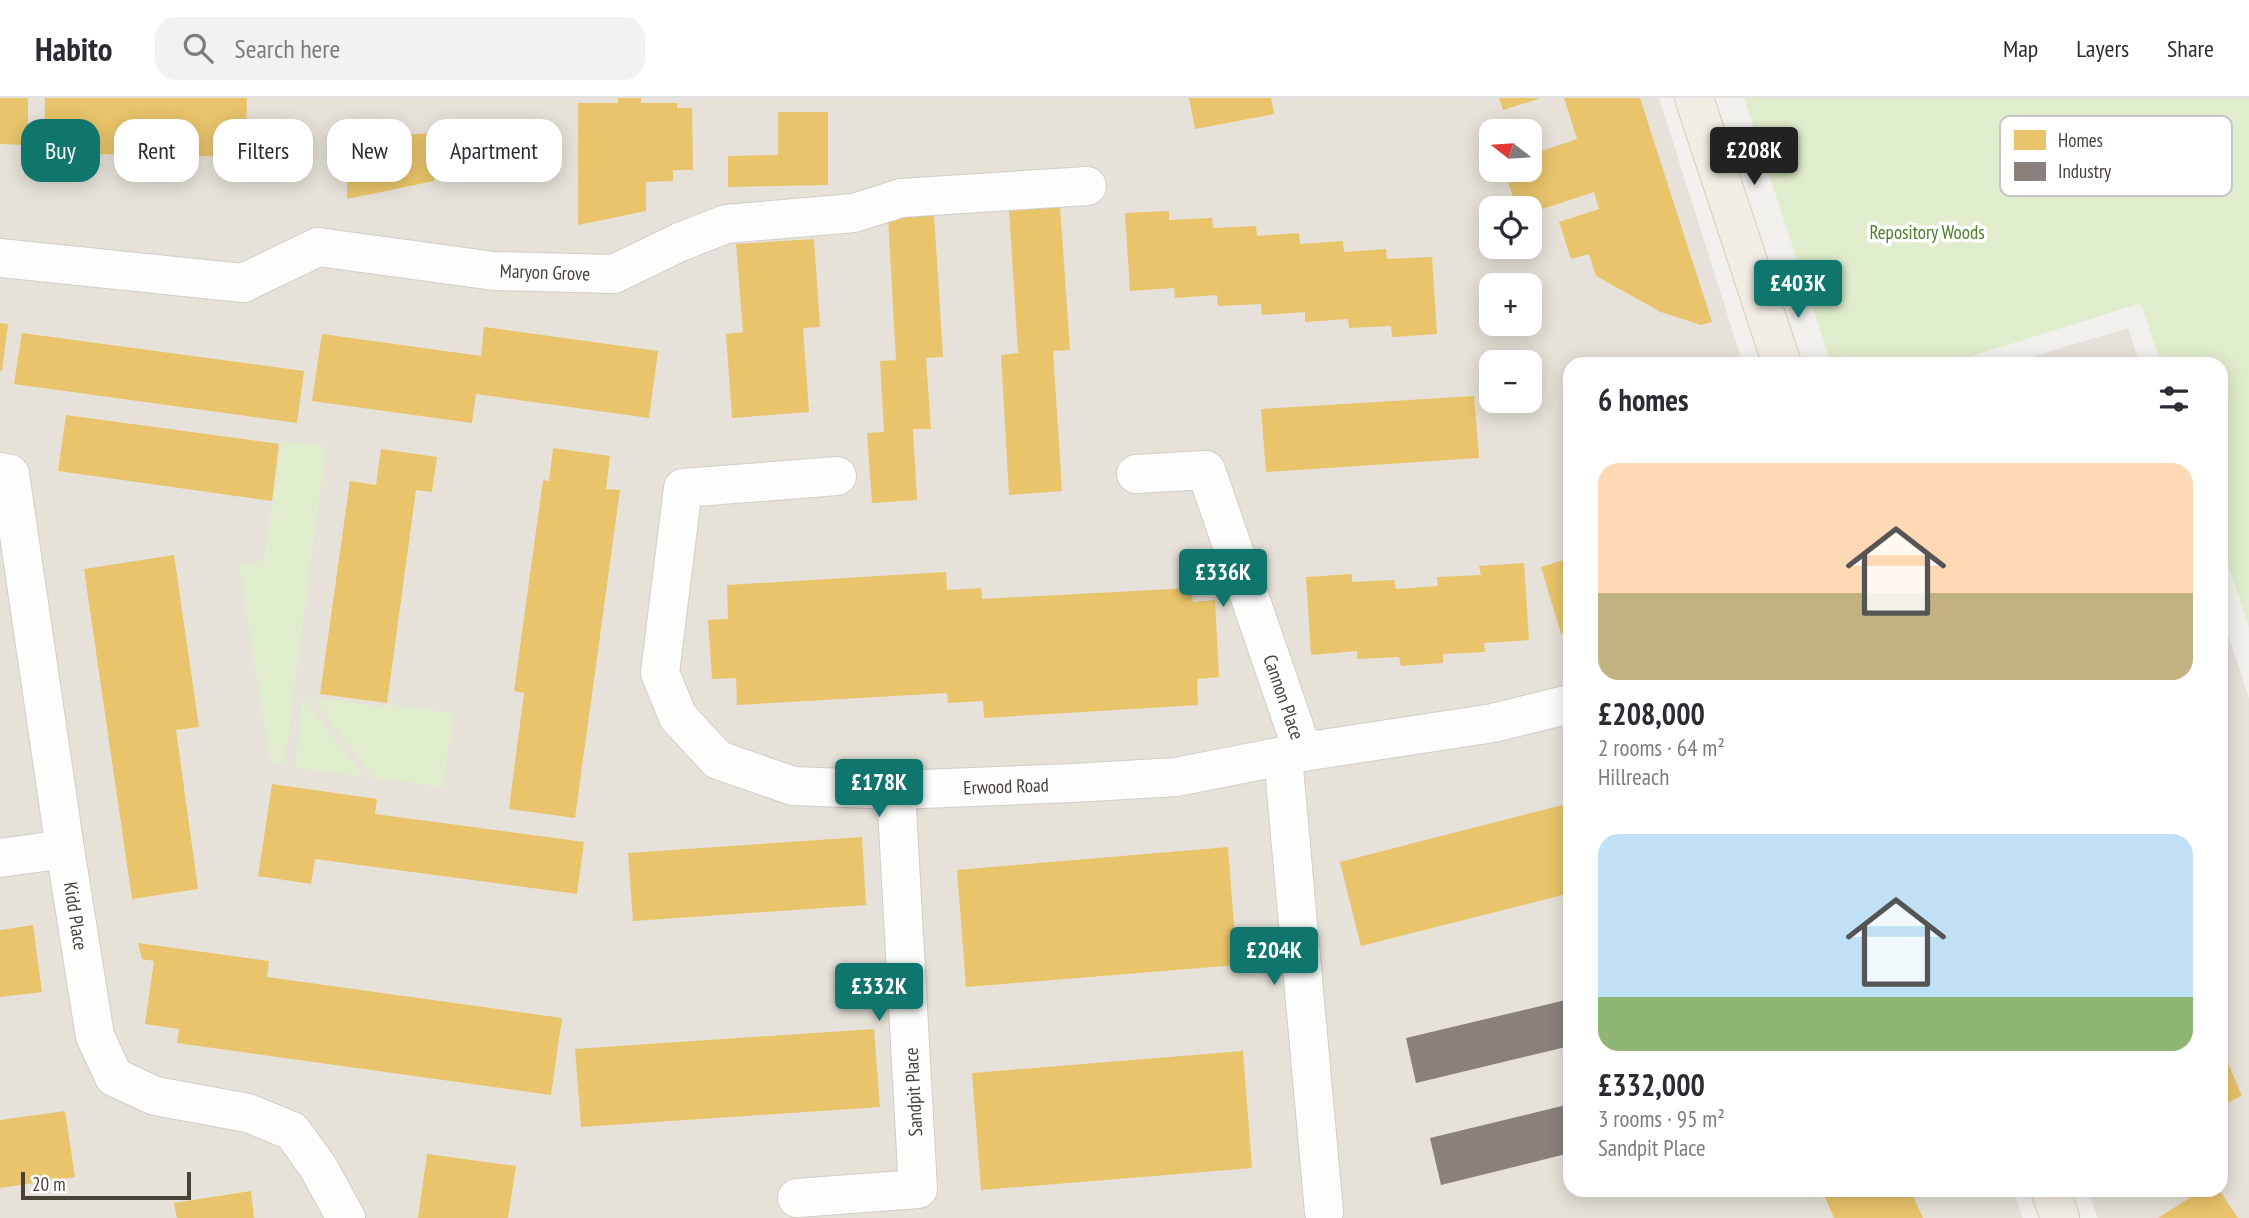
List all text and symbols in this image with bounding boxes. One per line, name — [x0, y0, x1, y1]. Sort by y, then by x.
search box — [155, 17, 645, 80]
text: Habito — [35, 27, 113, 70]
icon: search — [179, 29, 217, 67]
text: Search here — [235, 32, 340, 65]
text: Map — [2003, 33, 2038, 64]
text: Layers — [2076, 33, 2129, 64]
text: Share — [2167, 33, 2214, 64]
legend — [2000, 116, 2232, 196]
chip: Buy — [21, 119, 100, 182]
chip: Rent — [114, 119, 199, 182]
chip: Filters — [213, 119, 313, 182]
chip: New — [327, 119, 412, 182]
chip: Apartment — [426, 119, 562, 182]
north arrow — [1479, 119, 1542, 182]
map controls — [1479, 119, 1542, 413]
pin: £208K — [1705, 127, 1803, 187]
text: Homes — [2058, 128, 2103, 152]
text: £208K — [1726, 135, 1782, 164]
text: Industry — [2058, 159, 2112, 183]
button: locate — [1479, 196, 1542, 259]
park label: Repository Woods — [1869, 220, 1985, 244]
street label: Maryon Grove — [499, 258, 591, 286]
pin: £403K — [1749, 260, 1847, 320]
text: £403K — [1770, 268, 1826, 297]
button: + — [1479, 273, 1542, 336]
button: − — [1479, 350, 1542, 413]
text: 6 homes — [1598, 380, 1689, 419]
icon: filters — [2155, 380, 2193, 418]
icon: home — [1833, 508, 1959, 634]
pin: £336K — [1174, 550, 1272, 609]
text: £336K — [1195, 557, 1251, 586]
street label: Cannon Place — [1258, 651, 1310, 743]
text: £208,000 — [1598, 694, 1705, 733]
text: 2 rooms · 64 m² — [1598, 733, 1725, 762]
pin: £178K — [830, 760, 928, 819]
text: Hillreach — [1598, 762, 1669, 791]
text: £178K — [851, 767, 907, 796]
street label: Erwood Road — [963, 773, 1049, 799]
icon: home — [1833, 879, 1959, 1005]
street label: Kidd Place — [59, 880, 93, 952]
pin: £204K — [1225, 928, 1323, 987]
text: £204K — [1246, 935, 1302, 964]
pin: £332K — [830, 964, 928, 1023]
text: £332K — [851, 971, 907, 1000]
street label: Sandpit Place — [899, 1047, 927, 1137]
text: £332,000 — [1598, 1065, 1705, 1104]
text: 3 rooms · 95 m² — [1598, 1104, 1725, 1133]
text: Sandpit Place — [1598, 1133, 1706, 1162]
scale bar — [21, 1169, 191, 1201]
text: 20 m — [32, 1172, 66, 1196]

